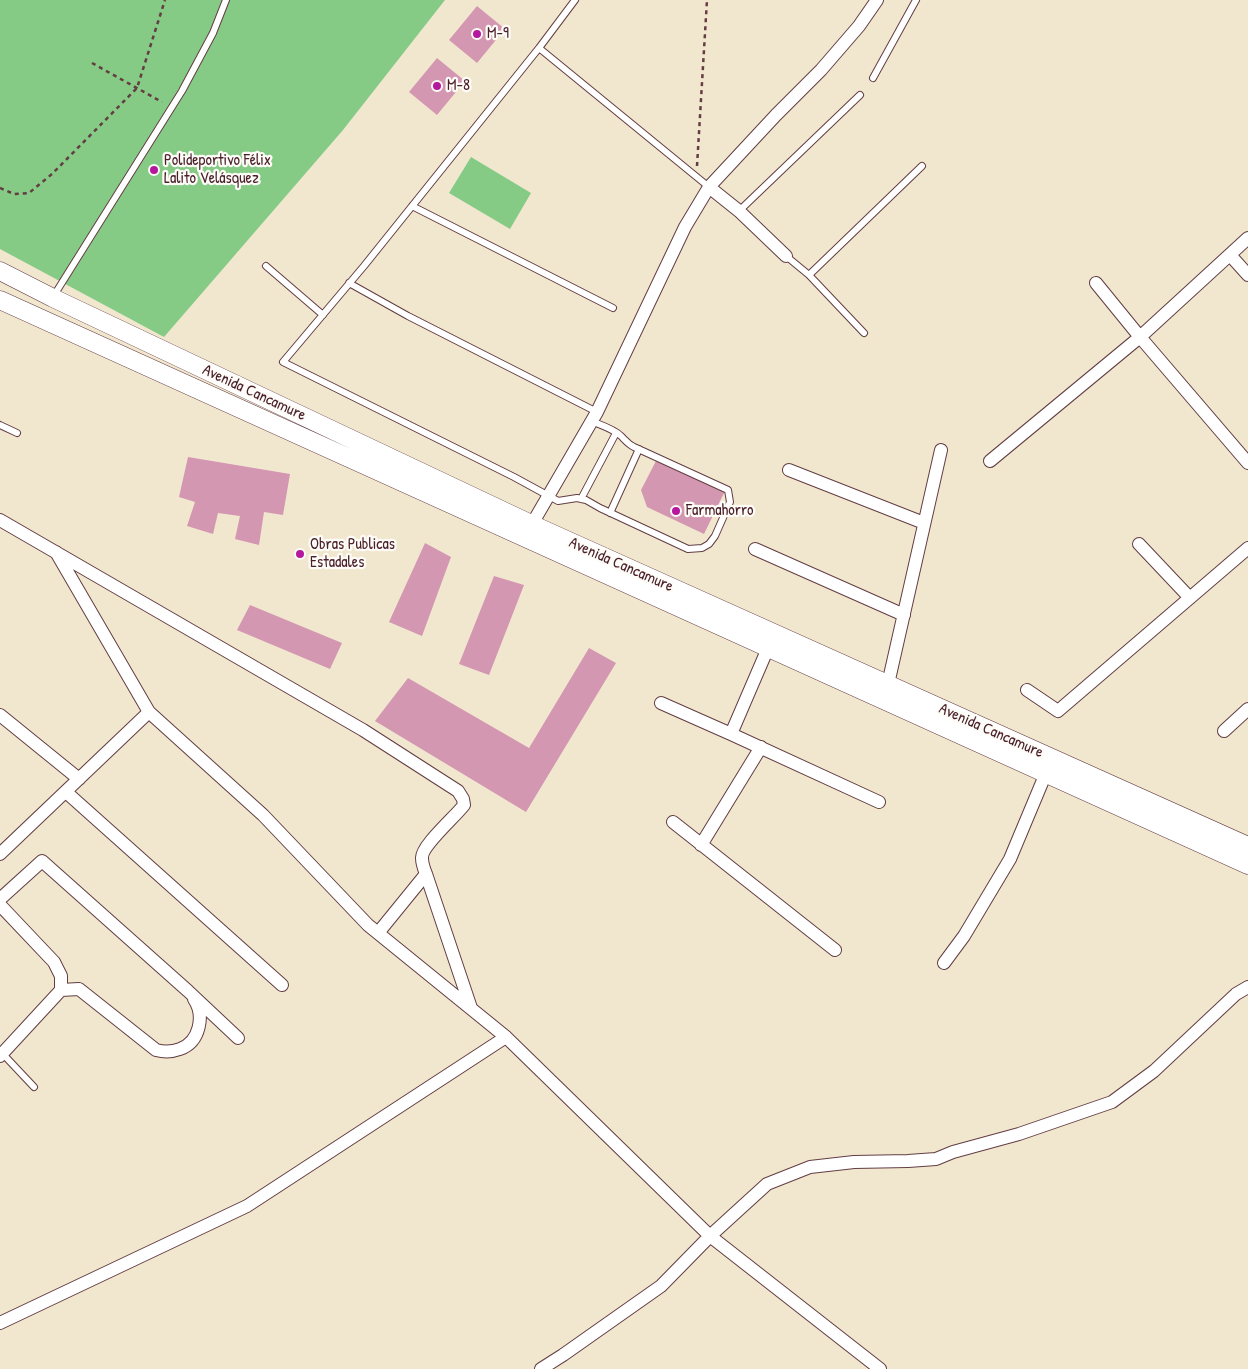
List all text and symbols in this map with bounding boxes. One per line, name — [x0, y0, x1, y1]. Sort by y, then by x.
place label: M-9 — [487, 24, 509, 44]
marker: M-9 — [471, 28, 483, 40]
place label: M-8 — [447, 76, 470, 96]
marker: M-8 — [431, 80, 443, 92]
place label: Polideportivo Félix Lalito Velásquez — [164, 151, 271, 189]
marker: Polideportivo Félix Lalito Velásquez — [148, 164, 160, 176]
street label: Avenida Cancamure — [199, 361, 309, 425]
place label: Farmahorro — [686, 501, 754, 521]
marker: Farmahorro — [670, 505, 682, 517]
street label: Avenida Cancamure — [566, 533, 676, 597]
place label: Obras Publicas Estadales — [310, 535, 395, 573]
marker: Obras Publicas Estadales — [294, 548, 306, 560]
street label: Avenida Cancamure — [936, 699, 1046, 763]

